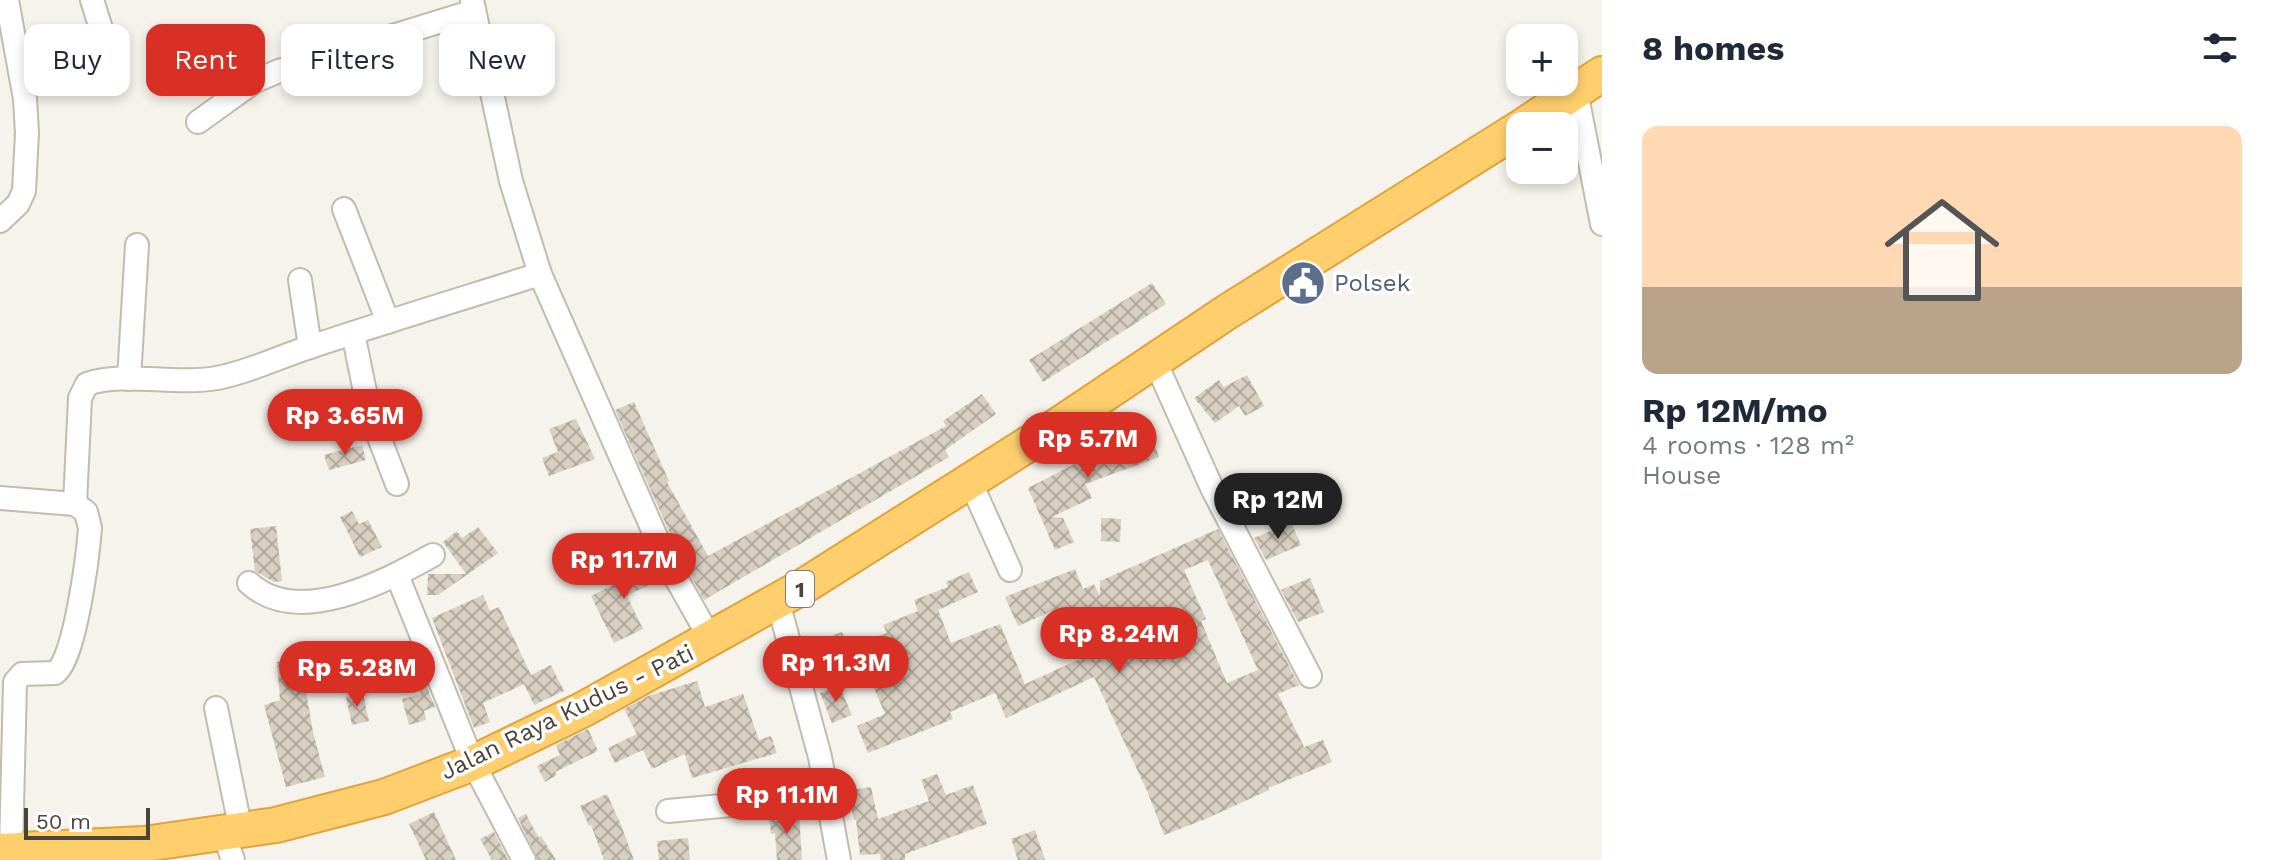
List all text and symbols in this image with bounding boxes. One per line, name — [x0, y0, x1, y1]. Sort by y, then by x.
chip: Buy — [24, 24, 130, 96]
chip: Rent — [146, 24, 265, 96]
chip: Filters — [281, 24, 423, 96]
chip: New — [439, 24, 555, 96]
map controls — [1506, 24, 1578, 184]
button: + — [1506, 24, 1578, 96]
icon: filters — [2198, 26, 2242, 70]
text: 8 homes — [1642, 28, 1784, 68]
button: − — [1506, 112, 1578, 184]
icon: home — [1870, 178, 2014, 322]
public building icon: Polsek — [1279, 259, 1327, 307]
place label: Polsek — [1334, 269, 1411, 297]
pin: Rp 3.65M — [262, 389, 428, 457]
text: Rp 12M/mo — [1642, 390, 1828, 430]
text: Rp 3.65M — [285, 400, 405, 430]
pin: Rp 5.7M — [1014, 412, 1162, 480]
text: Rp 5.7M — [1038, 423, 1138, 453]
text: 4 rooms · 128 m² — [1642, 430, 1854, 460]
text: House — [1642, 460, 1721, 490]
pin: Rp 12M — [1213, 473, 1343, 541]
text: Rp 12M — [1232, 484, 1324, 514]
pin: Rp 11.7M — [541, 533, 707, 601]
text: Rp 11.7M — [570, 544, 678, 574]
road number: 1 — [786, 571, 814, 607]
pin: Rp 8.24M — [1036, 607, 1202, 675]
text: Rp 8.24M — [1058, 618, 1180, 648]
pin: Rp 11.3M — [753, 636, 919, 704]
street label: Jalan Raya Kudus - Pati — [436, 638, 698, 786]
pin: Rp 5.28M — [274, 641, 440, 709]
text: Rp 11.3M — [781, 647, 891, 677]
text: Rp 5.28M — [297, 652, 417, 682]
pin: Rp 11.1M — [704, 768, 870, 836]
text: Rp 11.1M — [735, 779, 839, 809]
scale bar — [24, 804, 150, 840]
text: 50 m — [36, 809, 91, 834]

